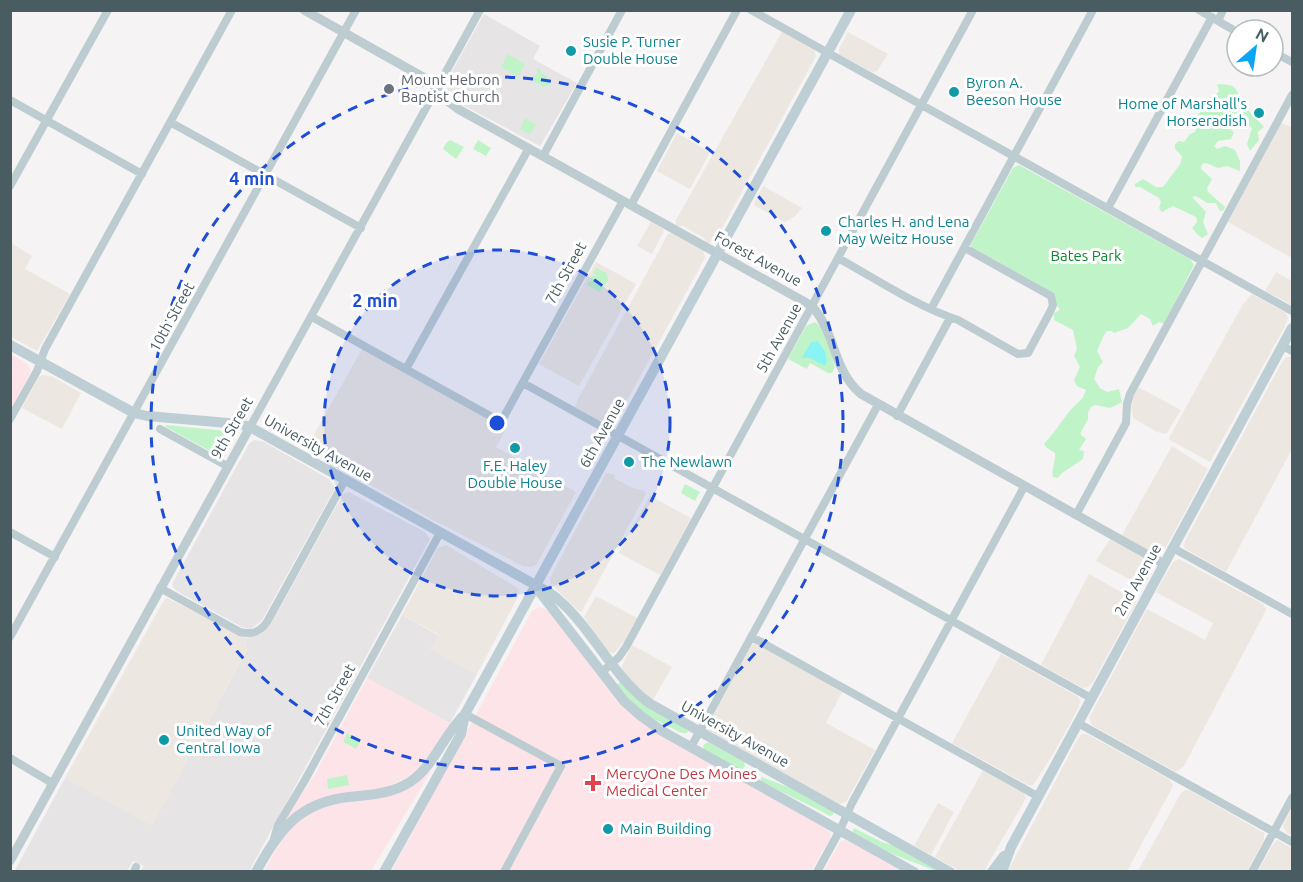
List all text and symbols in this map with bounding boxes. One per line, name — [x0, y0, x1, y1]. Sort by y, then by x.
north arrow — [1225, 18, 1285, 78]
text: N — [1253, 24, 1272, 46]
place label: Susie P. Turner Double House — [583, 33, 681, 67]
marker: Susie P. Turner Double House — [564, 44, 578, 58]
place label: Mount Hebron Baptist Church — [401, 71, 500, 105]
place label: Byron A. Beeson House — [966, 74, 1062, 108]
marker: Mount Hebron Baptist Church — [382, 82, 396, 96]
marker: Byron A. Beeson House — [947, 85, 961, 99]
place label: Home of Marshall's Horseradish — [1118, 95, 1247, 129]
marker: Home of Marshall's Horseradish — [1252, 106, 1266, 120]
text: 4 min — [229, 168, 275, 188]
place label: Charles H. and Lena May Weitz House — [838, 213, 970, 247]
marker: Charles H. and Lena May Weitz House — [819, 224, 833, 238]
street label: Forest Avenue — [712, 228, 805, 290]
street label: 7th Street — [542, 239, 590, 307]
park label: Bates Park — [1050, 247, 1122, 264]
street label: 10th Street — [146, 279, 198, 354]
text: 2 min — [352, 290, 398, 310]
street label: 5th Avenue — [752, 300, 805, 376]
street label: 9th Street — [207, 394, 256, 462]
street label: 6th Avenue — [575, 395, 628, 471]
street label: University Avenue — [261, 411, 375, 484]
centre of rings — [487, 413, 507, 433]
marker: F.E. Haley Double House — [508, 441, 522, 455]
place label: The Newlawn — [641, 453, 732, 470]
marker: The Newlawn — [622, 455, 636, 469]
place label: F.E. Haley Double House — [468, 457, 562, 491]
street label: 2nd Avenue — [1111, 541, 1164, 619]
street label: 7th Street — [311, 661, 359, 729]
street label: University Avenue — [678, 697, 792, 770]
place label: United Way of Central Iowa — [176, 722, 272, 756]
marker: United Way of Central Iowa — [157, 733, 171, 747]
place label: MercyOne Des Moines Medical Center — [606, 765, 757, 799]
marker: MercyOne Des Moines Medical Center — [584, 774, 602, 792]
place label: Main Building — [620, 820, 712, 837]
marker: Main Building — [601, 822, 615, 836]

